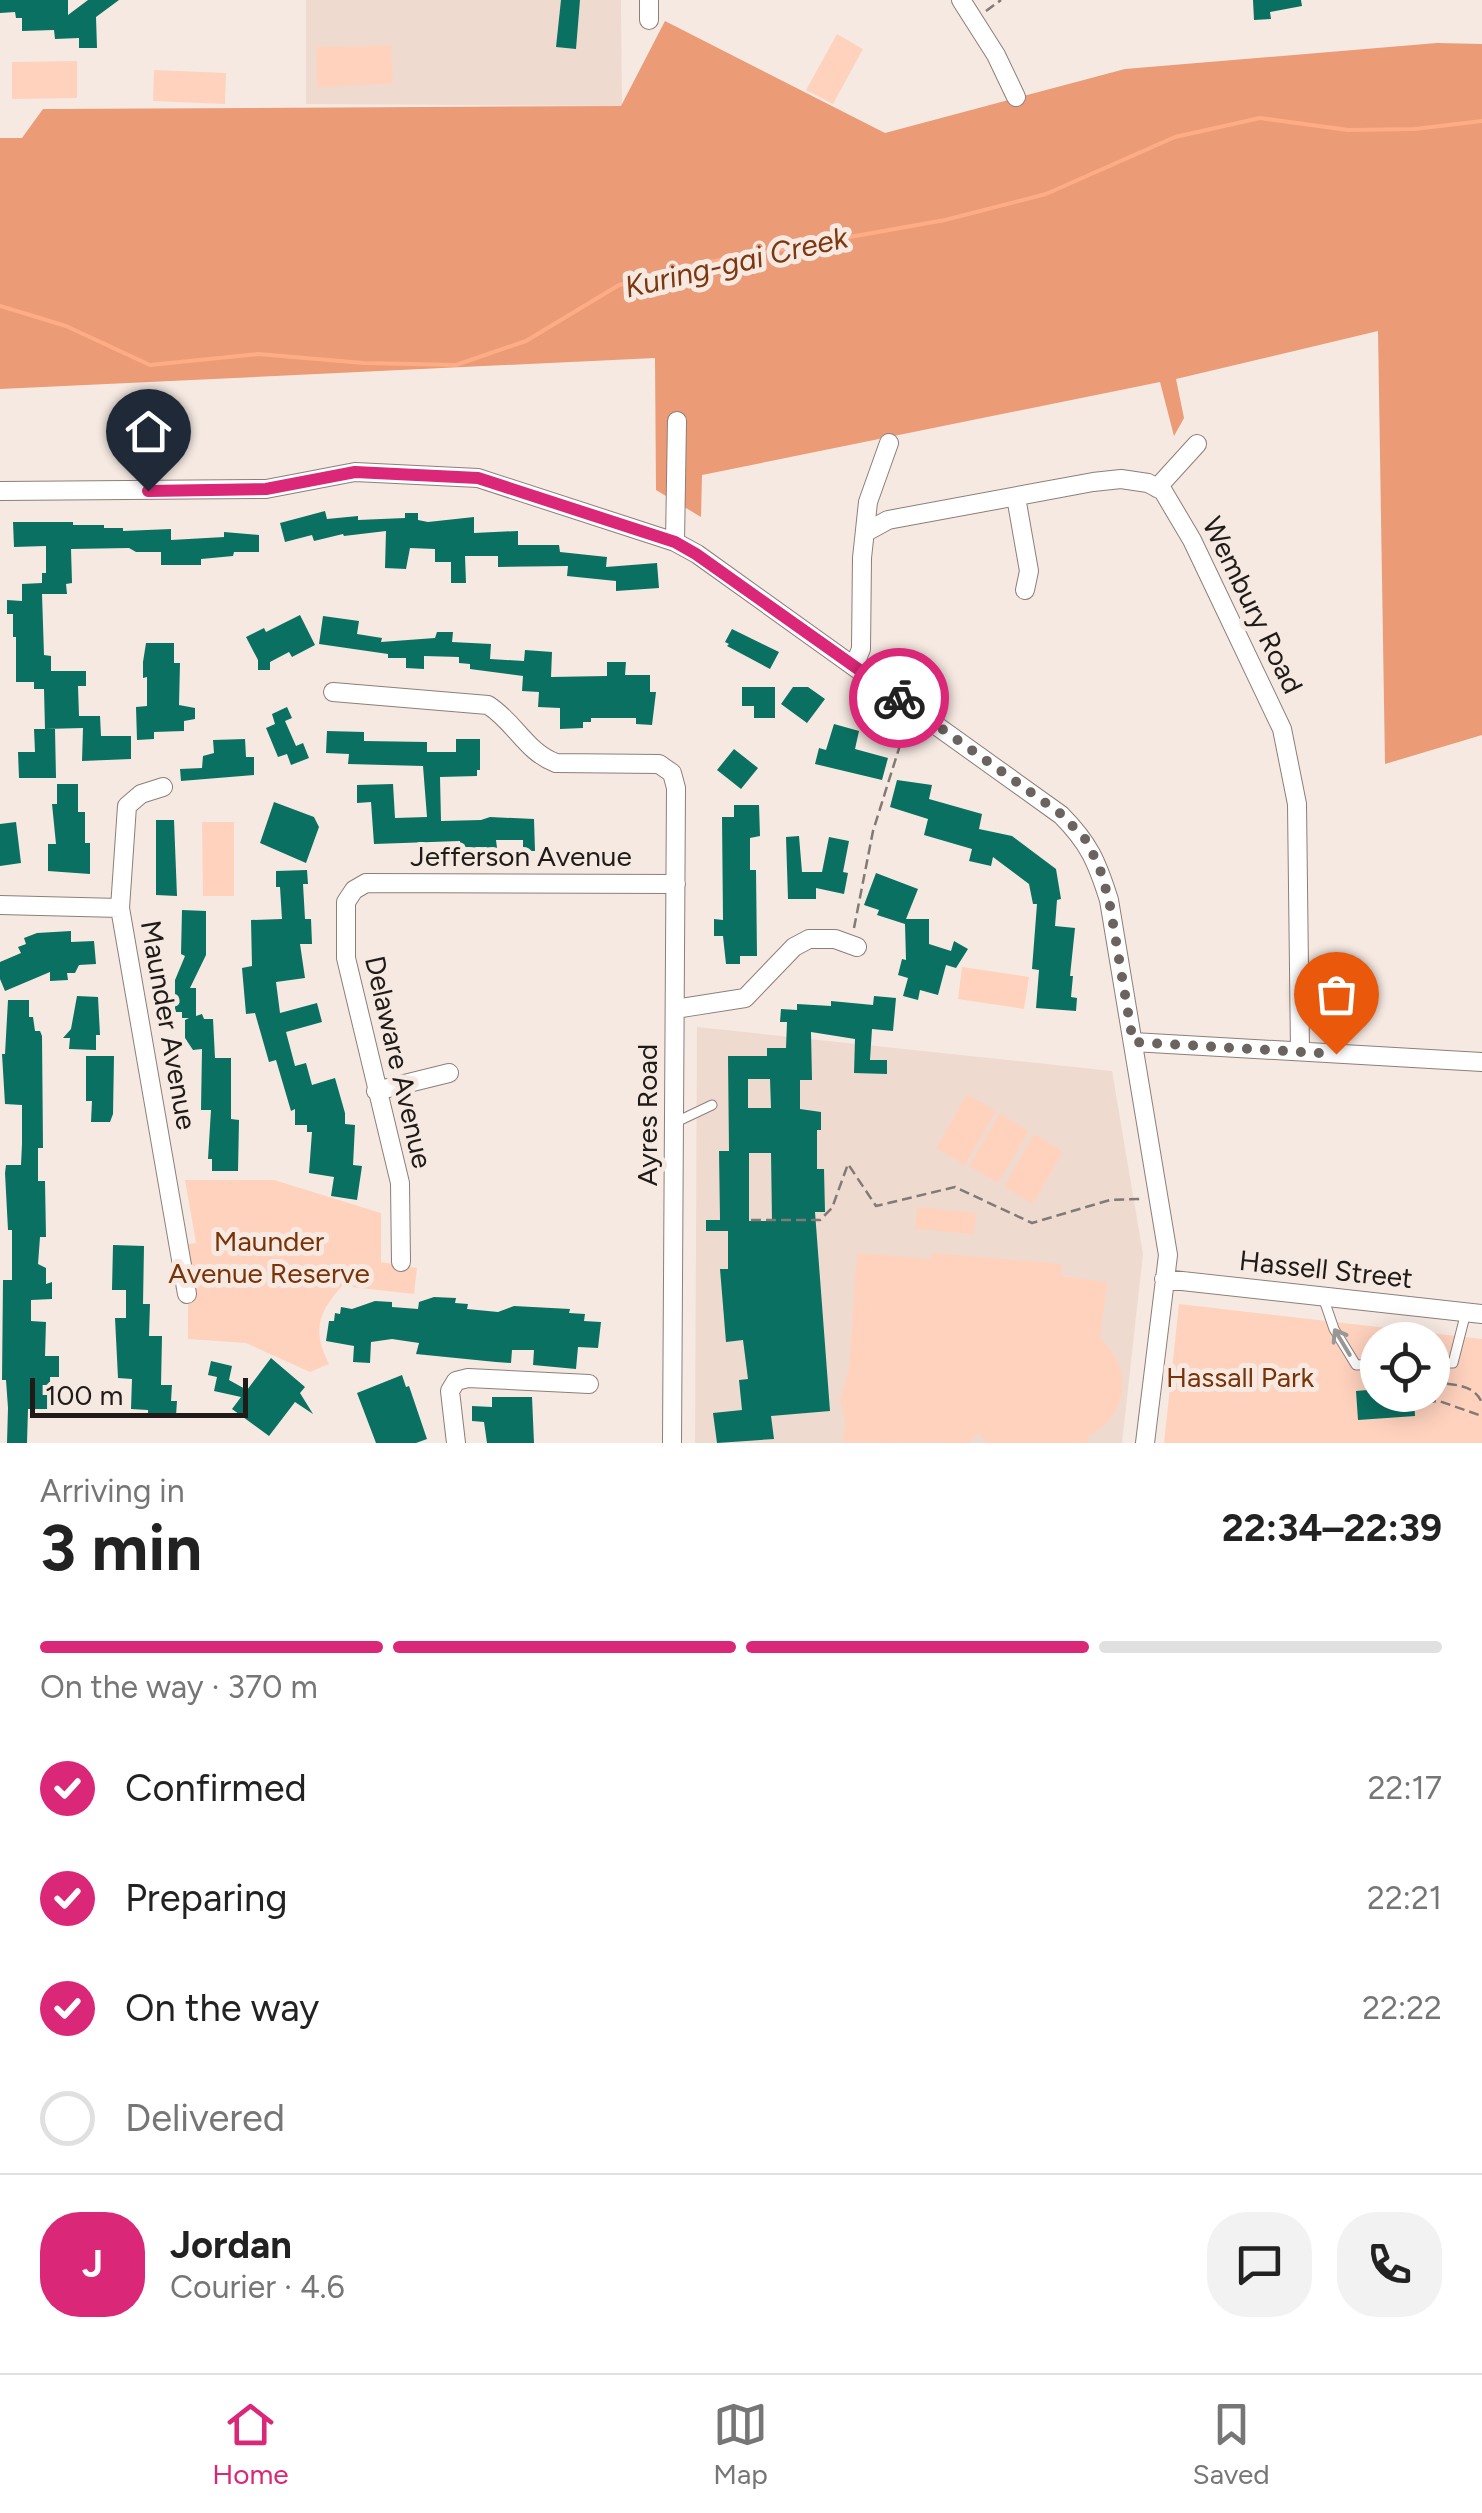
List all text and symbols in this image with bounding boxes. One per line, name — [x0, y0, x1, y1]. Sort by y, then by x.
water label: Kuring-gai Creek — [621, 218, 853, 306]
pin — [106, 389, 191, 492]
icon: home — [121, 404, 176, 459]
street label: Wembury Road — [1196, 511, 1310, 699]
courier — [849, 648, 949, 748]
icon: bike — [872, 671, 927, 726]
street label: Jefferson Avenue — [410, 839, 632, 873]
street label: Maunder Avenue — [134, 918, 204, 1132]
street label: Delaware Avenue — [358, 952, 440, 1172]
pin — [1294, 952, 1379, 1055]
icon: bag — [1309, 967, 1364, 1022]
street label: Ayres Road — [630, 1044, 664, 1186]
park label: Maunder Avenue Reserve — [168, 1224, 370, 1290]
street label: Hassell Street — [1238, 1243, 1414, 1295]
map controls — [1360, 1322, 1450, 1412]
button: locate — [1360, 1322, 1450, 1412]
one-way arrow — [1332, 1328, 1352, 1357]
park label: Hassall Park — [1166, 1360, 1315, 1394]
scale bar — [30, 1373, 248, 1418]
text: 100 m — [45, 1378, 123, 1412]
text: Arriving in — [40, 1472, 185, 1510]
text: 22:34–22:39 — [1222, 1505, 1442, 1551]
text: 3 min — [40, 1508, 202, 1586]
text: On the way · 370 m — [40, 1668, 318, 1706]
icon: check — [40, 1761, 95, 1816]
text: Confirmed — [125, 1765, 307, 1811]
text: 22:17 — [1368, 1769, 1442, 1807]
icon: check — [40, 1871, 95, 1926]
text: Preparing — [125, 1875, 287, 1921]
text: 22:21 — [1367, 1879, 1442, 1917]
icon: check — [40, 1981, 95, 2036]
text: On the way — [125, 1985, 319, 2031]
text: 22:22 — [1362, 1989, 1442, 2027]
text: Delivered — [125, 2095, 285, 2141]
button: chat — [1207, 2212, 1312, 2317]
button: phone — [1337, 2212, 1442, 2317]
text: Jordan — [170, 2222, 292, 2268]
text: J — [82, 2241, 103, 2287]
text: Courier · 4.6 — [170, 2268, 345, 2306]
tab: Home — [212, 2397, 289, 2491]
tab: Map — [713, 2397, 768, 2491]
tab: Saved — [1193, 2397, 1270, 2491]

